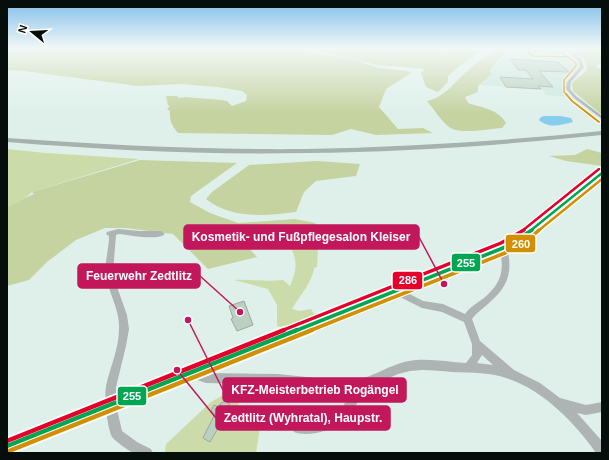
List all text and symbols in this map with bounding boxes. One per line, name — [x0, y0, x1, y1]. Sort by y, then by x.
north arrow — [12, 12, 52, 52]
text: N — [16, 23, 29, 35]
callout: Kosmetik- und Fußpflegesalon Kleiser — [184, 225, 419, 249]
text: Kosmetik- und Fußpflegesalon Kleiser — [192, 230, 411, 244]
line badge: 260 — [505, 234, 536, 253]
text: 260 — [512, 238, 530, 250]
line badge: 255 — [451, 253, 481, 272]
text: 255 — [457, 257, 475, 269]
callout: Feuerwehr Zedtlitz — [78, 264, 200, 288]
text: Feuerwehr Zedtlitz — [86, 269, 192, 283]
line badge: 286 — [392, 271, 423, 290]
text: 286 — [399, 274, 417, 286]
callout: KFZ-Meisterbetrieb Rogängel — [223, 378, 406, 402]
text: KFZ-Meisterbetrieb Rogängel — [231, 383, 399, 397]
line badge: 255 — [117, 386, 147, 406]
text: 255 — [123, 390, 141, 402]
callout: Zedtlitz (Wyhratal), Haupstr. — [216, 406, 390, 430]
text: Zedtlitz (Wyhratal), Haupstr. — [224, 411, 382, 425]

